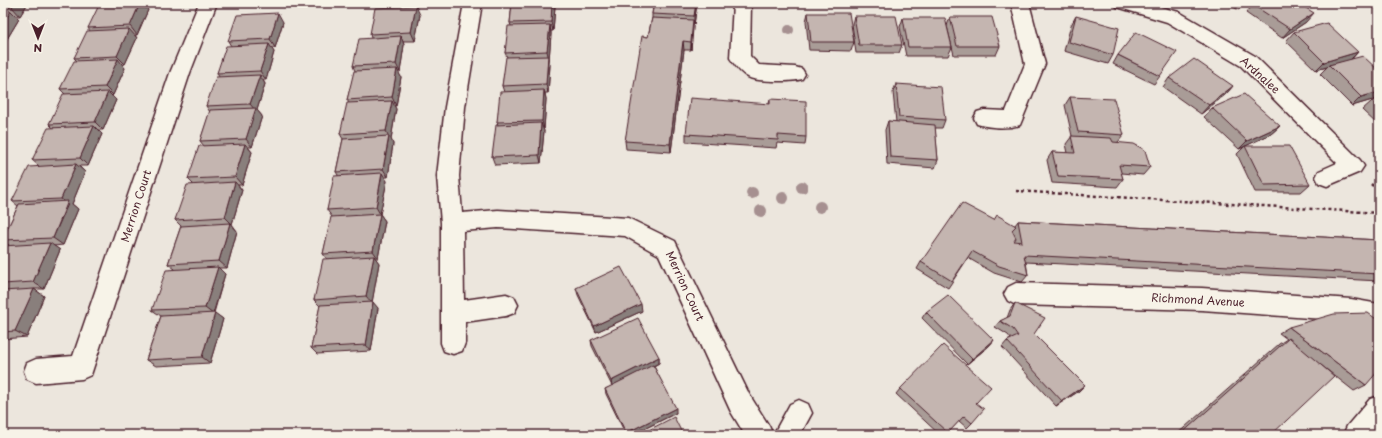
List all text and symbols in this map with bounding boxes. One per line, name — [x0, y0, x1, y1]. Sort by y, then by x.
north arrow — [18, 18, 58, 58]
text: N — [33, 40, 42, 57]
street label: Ardnalee — [1237, 52, 1284, 97]
street label: Merrion Court — [116, 167, 155, 244]
street label: Merrion Court — [662, 248, 709, 324]
street label: Richmond Avenue — [1151, 289, 1245, 310]

